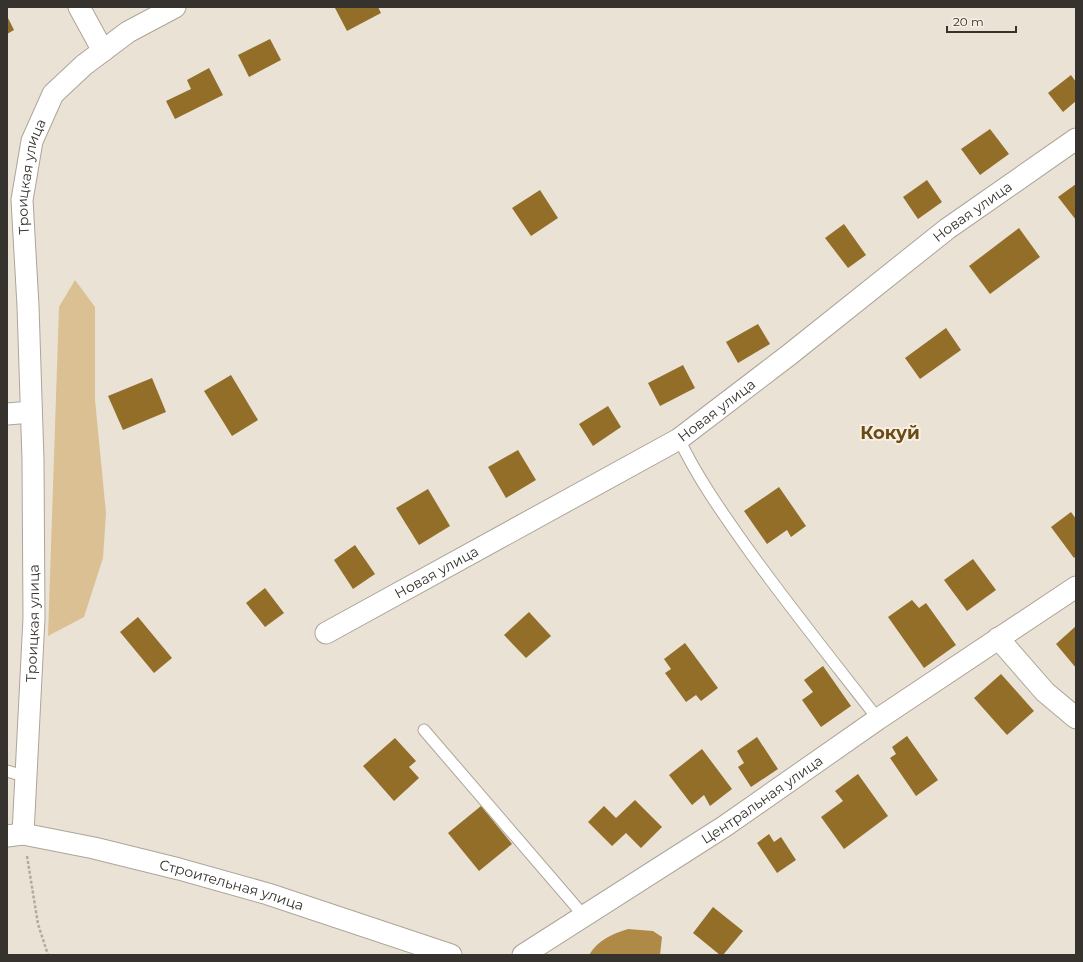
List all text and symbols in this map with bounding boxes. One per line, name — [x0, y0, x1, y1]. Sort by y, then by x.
scale bar — [947, 8, 1016, 34]
text: 20 m — [953, 14, 984, 29]
street label: Троицкая улица — [13, 116, 50, 235]
street label: Новая улица — [929, 177, 1015, 246]
street label: Новая улица — [674, 375, 759, 446]
district label: Кокуй — [860, 422, 920, 444]
street label: Новая улица — [391, 542, 482, 603]
street label: Троицкая улица — [22, 564, 43, 683]
street label: Центральная улица — [698, 751, 826, 848]
street label: Строительная улица — [158, 855, 306, 914]

